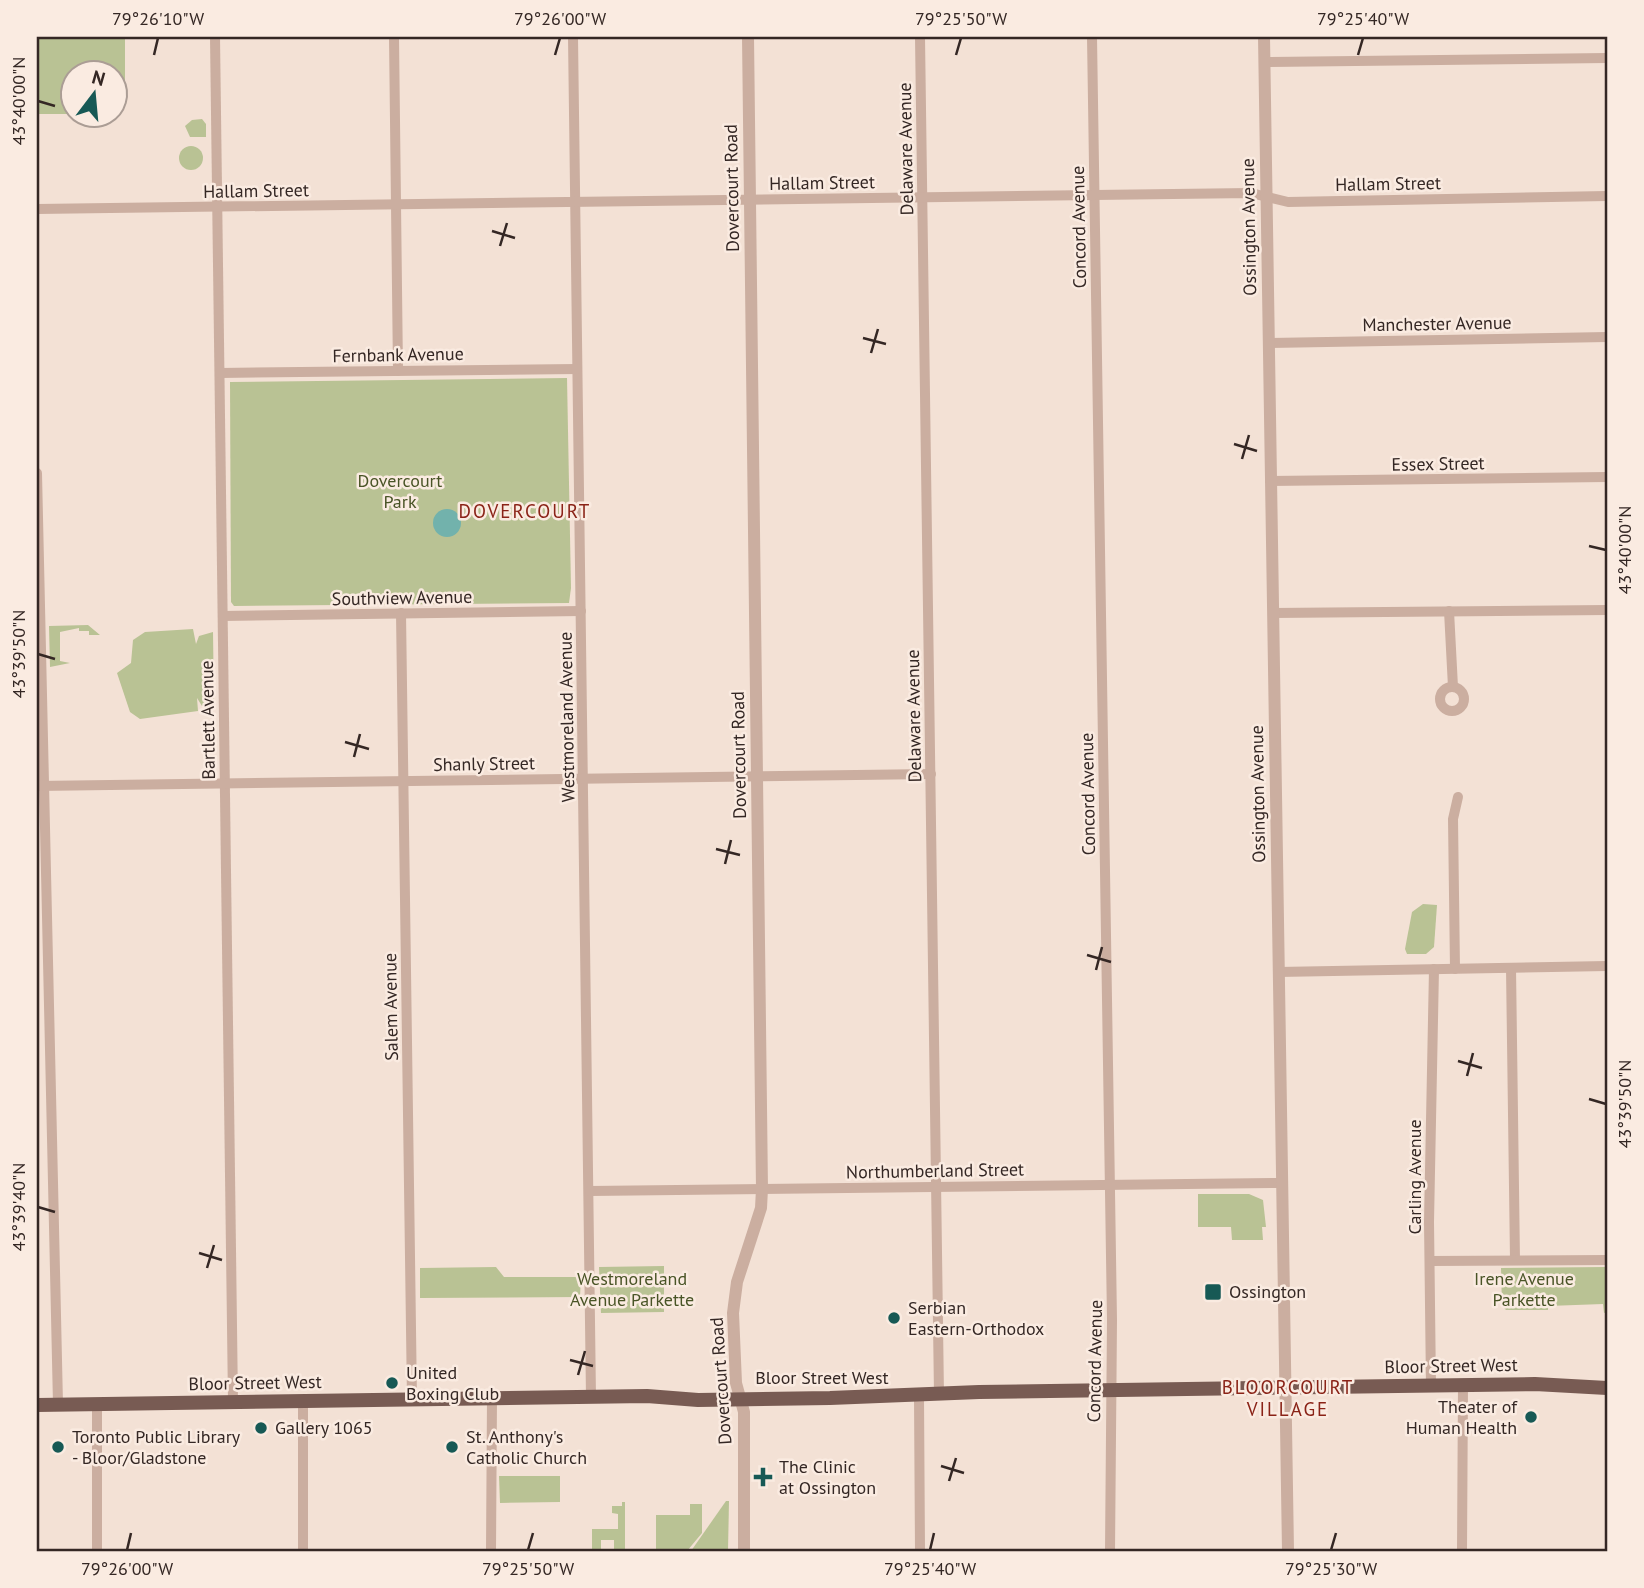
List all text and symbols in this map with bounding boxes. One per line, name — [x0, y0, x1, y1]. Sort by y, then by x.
text: 79°26'10"W — [112, 7, 204, 30]
text: 79°26'00"W — [514, 7, 606, 30]
text: 79°25'50"W — [915, 7, 1007, 30]
text: 79°25'40"W — [1317, 7, 1409, 30]
text: 43°40'00"N — [7, 57, 30, 145]
north arrow — [60, 60, 130, 130]
text: N — [89, 64, 108, 91]
street label: Delaware Avenue — [893, 82, 918, 216]
street label: Dovercourt Road — [719, 124, 744, 252]
street label: Ossington Avenue — [1236, 158, 1261, 296]
street label: Concord Avenue — [1066, 165, 1091, 289]
street label: Hallam Street — [769, 170, 875, 195]
street label: Hallam Street — [1335, 171, 1441, 196]
street label: Hallam Street — [203, 178, 309, 203]
street label: Manchester Avenue — [1362, 311, 1512, 336]
street label: Fernbank Avenue — [332, 342, 464, 367]
street label: Essex Street — [1391, 451, 1485, 476]
park label: Dovercourt Park — [358, 469, 442, 513]
district label: DOVERCOURT — [459, 499, 591, 523]
text: 43°40'00"N — [1613, 506, 1636, 594]
street label: Southview Avenue — [332, 585, 472, 610]
text: 43°39'50"N — [7, 610, 30, 698]
street label: Westmoreland Avenue — [554, 631, 579, 803]
street label: Delaware Avenue — [901, 649, 926, 783]
street label: Bartlett Avenue — [195, 660, 220, 780]
street label: Dovercourt Road — [726, 691, 751, 819]
street label: Ossington Avenue — [1245, 725, 1270, 863]
street label: Concord Avenue — [1075, 732, 1100, 856]
street label: Shanly Street — [433, 751, 535, 776]
street label: Salem Avenue — [378, 953, 403, 1061]
text: 43°39'50"N — [1613, 1060, 1636, 1148]
street label: Carling Avenue — [1403, 1119, 1426, 1235]
street label: Northumberland Street — [846, 1157, 1024, 1184]
text: 43°39'40"N — [7, 1163, 30, 1251]
park label: Westmoreland Avenue Parkette — [570, 1267, 694, 1311]
park label: Irene Avenue Parkette — [1474, 1267, 1574, 1311]
place label: Ossington — [1229, 1280, 1306, 1303]
marker: Ossington — [1203, 1282, 1223, 1302]
place label: Serbian Eastern-Orthodox — [908, 1296, 1044, 1340]
street label: Concord Avenue — [1082, 1299, 1107, 1423]
marker: Serbian Eastern-Orthodox — [886, 1310, 902, 1326]
street label: Dovercourt Road — [705, 1317, 736, 1446]
street label: Bloor Street West — [1384, 1353, 1518, 1378]
place label: United Boxing Club — [406, 1361, 499, 1405]
street label: Bloor Street West — [755, 1366, 889, 1389]
street label: Bloor Street West — [188, 1370, 322, 1395]
marker: United Boxing Club — [384, 1375, 400, 1391]
district label: BLOORCOURT VILLAGE — [1222, 1375, 1354, 1421]
place label: Theater of Human Health — [1406, 1395, 1518, 1439]
marker: Theater of Human Health — [1523, 1409, 1539, 1425]
place label: Gallery 1065 — [275, 1416, 373, 1439]
marker: Gallery 1065 — [253, 1420, 269, 1436]
place label: Toronto Public Library - Bloor/Gladstone — [72, 1425, 241, 1469]
place label: St. Anthony's Catholic Church — [466, 1425, 587, 1469]
marker: Toronto Public Library - Bloor/Gladstone — [50, 1439, 66, 1455]
marker: St. Anthony's Catholic Church — [444, 1439, 460, 1455]
place label: The Clinic at Ossington — [779, 1455, 876, 1499]
marker: The Clinic at Ossington — [753, 1467, 773, 1487]
text: 79°26'00"W — [81, 1557, 173, 1580]
text: 79°25'50"W — [482, 1557, 574, 1580]
text: 79°25'40"W — [884, 1557, 976, 1580]
text: 79°25'30"W — [1285, 1557, 1377, 1580]

